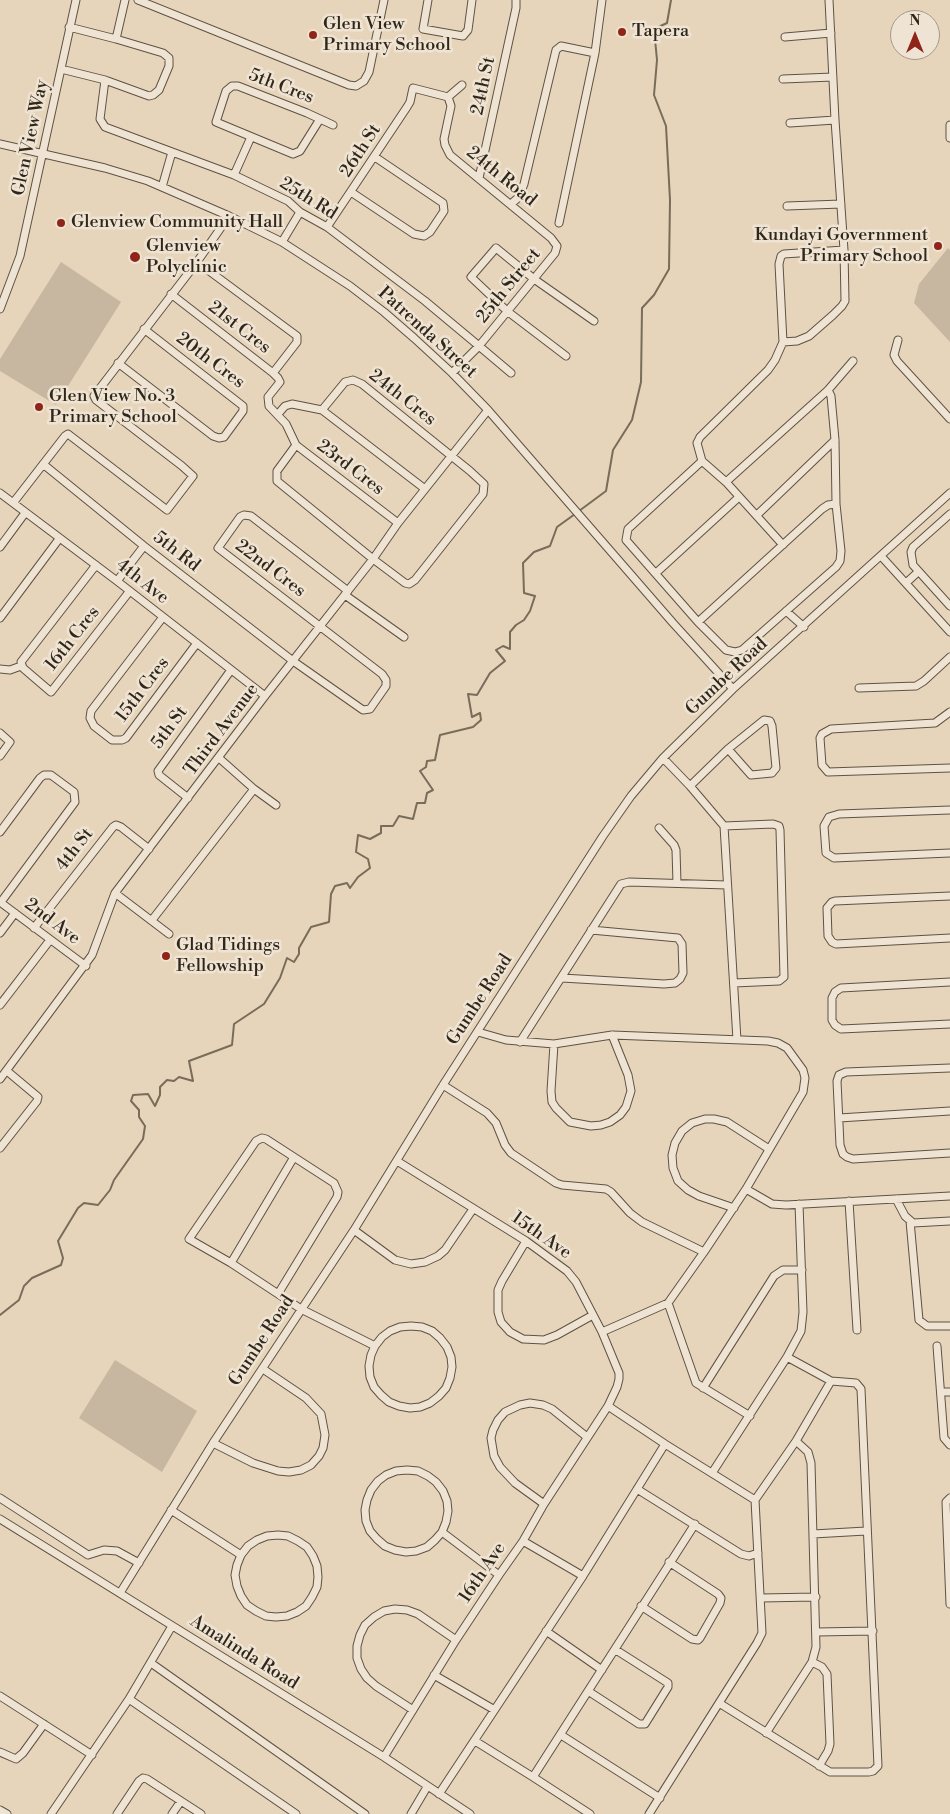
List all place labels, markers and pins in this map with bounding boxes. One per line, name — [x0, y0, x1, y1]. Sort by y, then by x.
place label: Glen View Primary School — [323, 14, 451, 56]
place label: Tapera — [632, 21, 689, 43]
marker: Tapera — [616, 26, 628, 38]
marker: Glen View Primary School — [307, 29, 319, 41]
place label: Glenview Community Hall — [71, 212, 283, 234]
marker: Glenview Community Hall — [55, 217, 67, 229]
place label: Kundayi Government Primary School — [754, 225, 928, 268]
place label: Glenview Polyclinic — [146, 236, 227, 278]
marker: Kundayi Government Primary School — [932, 240, 944, 252]
marker: Glenview Polyclinic — [128, 250, 142, 264]
place label: Glen View No. 3 Primary School — [49, 386, 177, 428]
marker: Glen View No. 3 Primary School — [33, 401, 45, 413]
place label: Glad Tidings Fellowship — [176, 935, 280, 978]
marker: Glad Tidings Fellowship — [160, 950, 172, 962]

